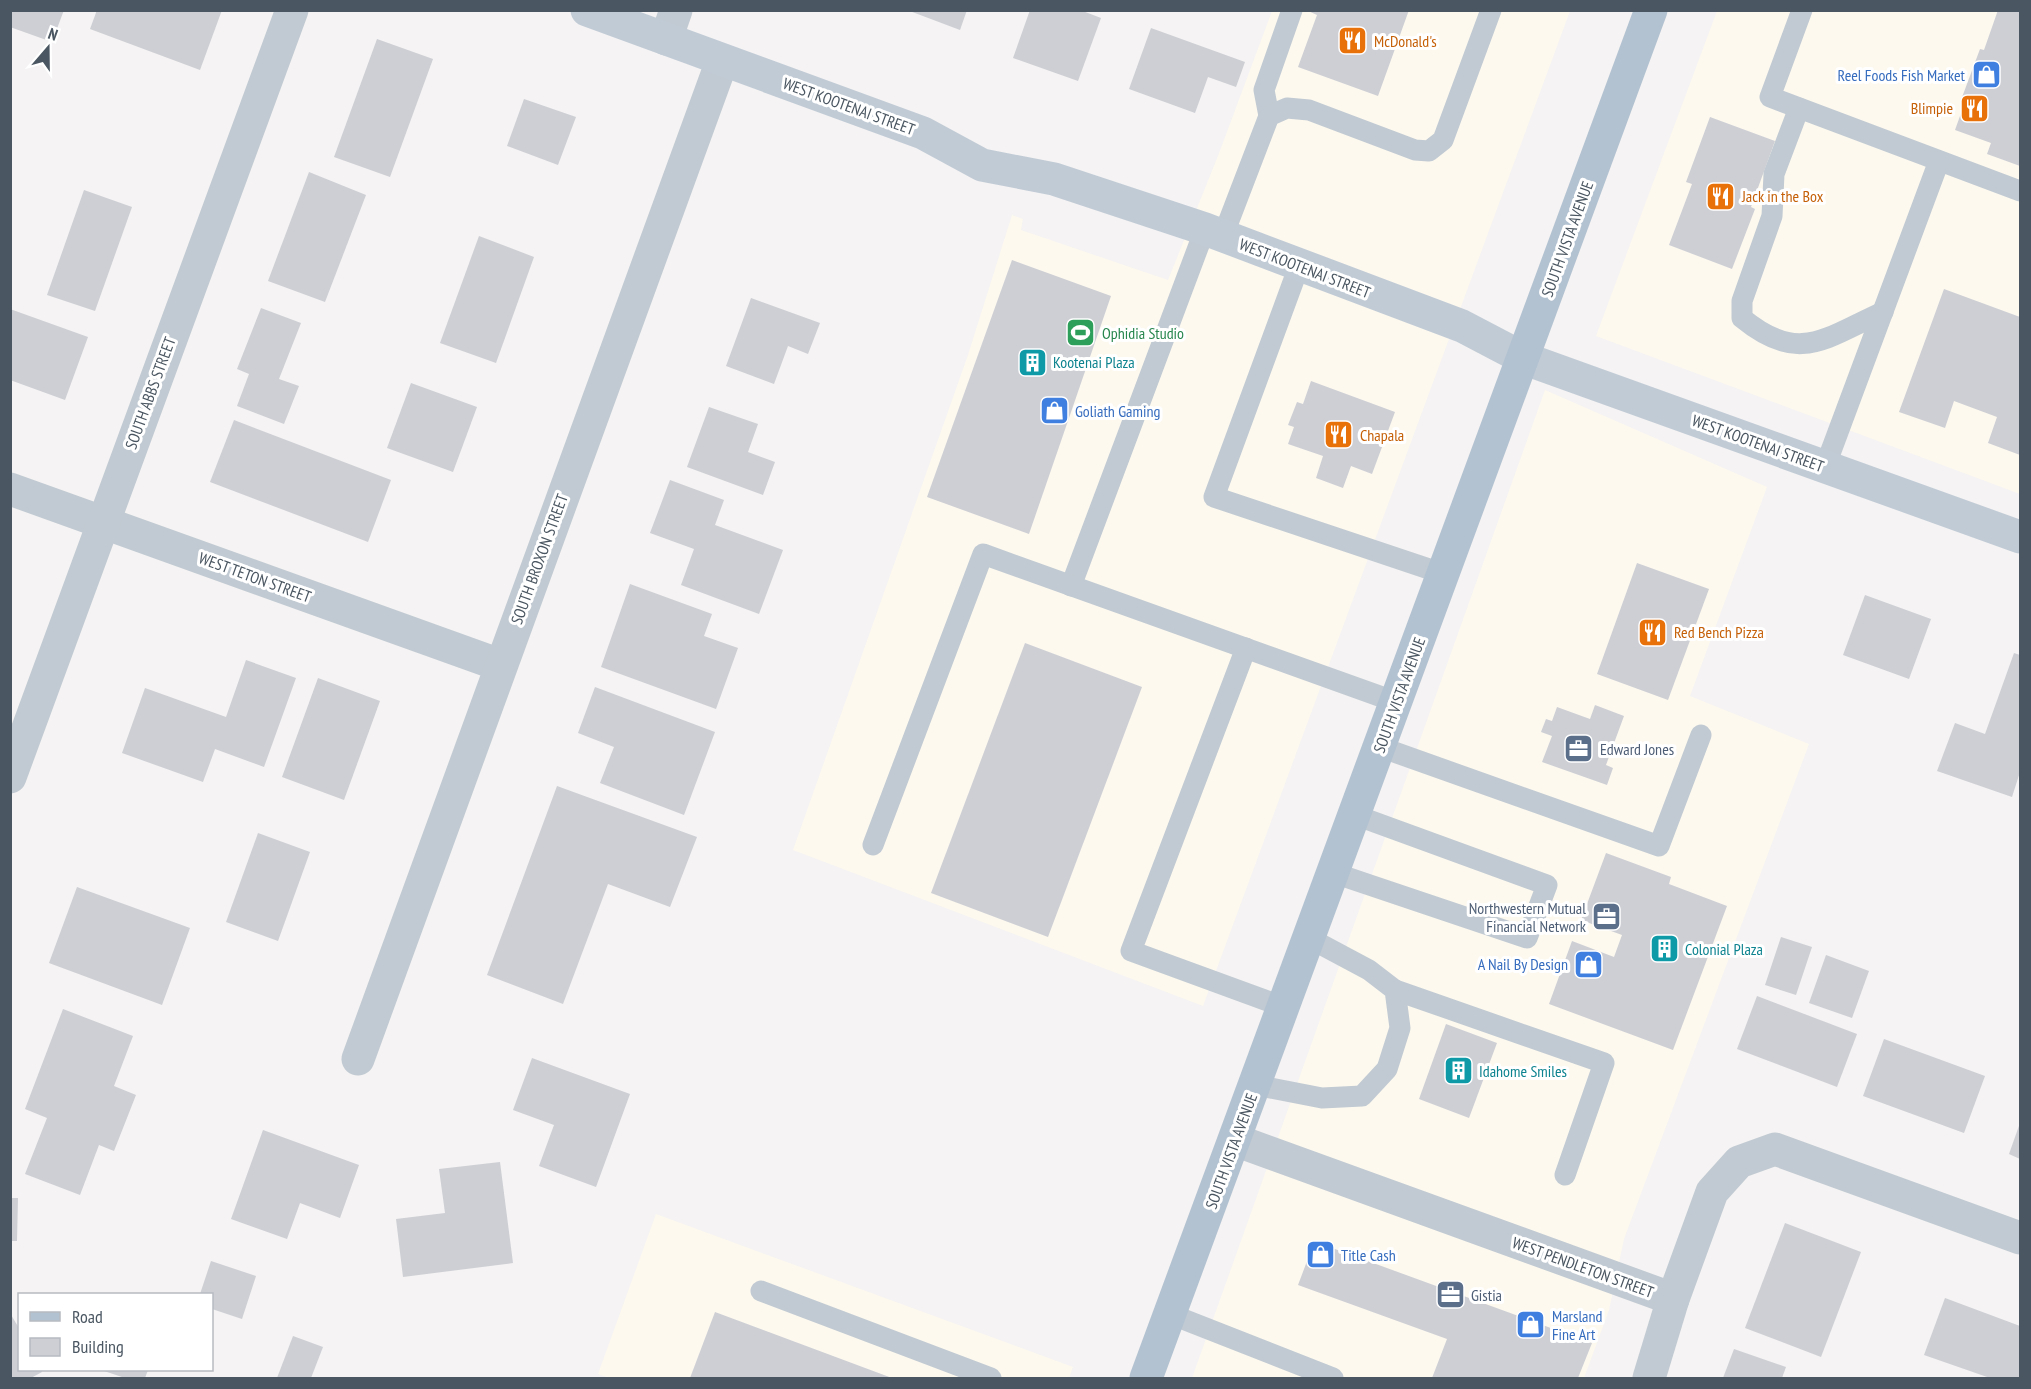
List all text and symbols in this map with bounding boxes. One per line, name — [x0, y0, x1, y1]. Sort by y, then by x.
north arrow — [18, 18, 78, 78]
text: N — [46, 23, 61, 45]
restaurant icon: McDonald's — [1337, 25, 1369, 57]
place label: McDonald's — [1374, 31, 1437, 51]
shop icon: Reel Foods Fish Market — [1970, 59, 2002, 91]
place label: Reel Foods Fish Market — [1838, 65, 1966, 85]
street label: WEST KOOTENAI STREET — [780, 73, 918, 139]
restaurant icon: Blimpie — [1958, 92, 1990, 124]
place label: Blimpie — [1911, 98, 1953, 118]
street label: SOUTH VISTA AVENUE — [1537, 178, 1597, 300]
restaurant icon: Jack in the Box — [1705, 180, 1737, 212]
place label: Jack in the Box — [1741, 186, 1824, 206]
street label: WEST KOOTENAI STREET — [1237, 234, 1373, 302]
sports icon: Ophidia Studio — [1065, 317, 1097, 349]
place label: Ophidia Studio — [1102, 323, 1184, 343]
street label: SOUTH ABBS STREET — [120, 334, 180, 452]
building icon: Kootenai Plaza — [1016, 346, 1048, 378]
place label: Kootenai Plaza — [1053, 352, 1135, 372]
shop icon: Goliath Gaming — [1038, 395, 1070, 427]
place label: Goliath Gaming — [1075, 401, 1160, 421]
street label: WEST KOOTENAI STREET — [1689, 410, 1827, 476]
restaurant icon: Chapala — [1323, 419, 1355, 451]
place label: Chapala — [1360, 425, 1404, 445]
street label: SOUTH BROXON STREET — [506, 491, 572, 627]
street label: WEST TETON STREET — [196, 547, 314, 607]
restaurant icon: Red Bench Pizza — [1637, 616, 1669, 648]
place label: Red Bench Pizza — [1674, 622, 1764, 642]
street label: SOUTH VISTA AVENUE — [1369, 634, 1429, 756]
office icon: Edward Jones — [1563, 733, 1595, 765]
place label: Edward Jones — [1600, 739, 1674, 759]
place label: Northwestern Mutual Financial Network — [1469, 898, 1587, 936]
office icon: Northwestern Mutual Financial Network — [1591, 901, 1623, 933]
building icon: Colonial Plaza — [1648, 933, 1680, 965]
place label: Colonial Plaza — [1685, 939, 1763, 959]
shop icon: A Nail By Design — [1573, 948, 1605, 980]
place label: A Nail By Design — [1478, 954, 1568, 974]
building icon: Idahome Smiles — [1442, 1055, 1474, 1087]
place label: Idahome Smiles — [1479, 1061, 1567, 1081]
street label: SOUTH VISTA AVENUE — [1201, 1090, 1261, 1212]
street label: WEST PENDLETON STREET — [1510, 1232, 1656, 1302]
shop icon: Title Cash — [1304, 1239, 1336, 1271]
place label: Title Cash — [1341, 1245, 1396, 1265]
office icon: Gistia — [1434, 1279, 1466, 1311]
place label: Gistia — [1471, 1285, 1502, 1305]
legend — [18, 1293, 213, 1371]
text: Road — [72, 1305, 103, 1328]
place label: Marsland Fine Art — [1552, 1306, 1603, 1344]
shop icon: Marsland Fine Art — [1515, 1309, 1547, 1341]
text: Building — [72, 1335, 124, 1358]

